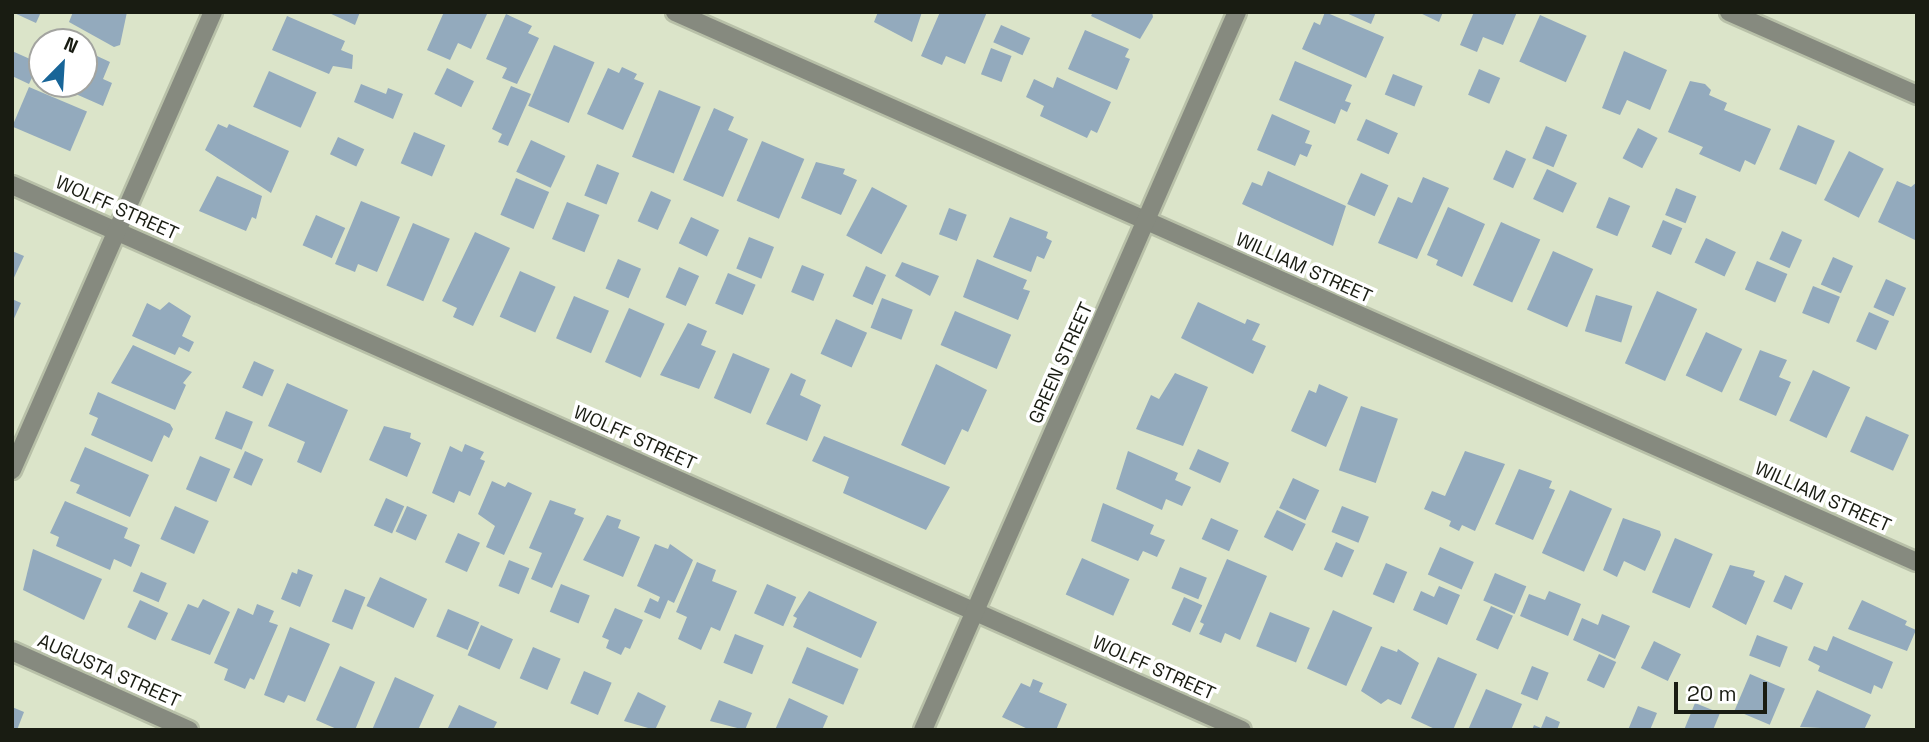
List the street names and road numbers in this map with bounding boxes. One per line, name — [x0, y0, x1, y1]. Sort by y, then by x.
street label: WOLFF STREET — [52, 171, 182, 245]
street label: WILLIAM STREET — [1232, 228, 1376, 308]
street label: GREEN STREET — [1024, 299, 1098, 427]
street label: WOLFF STREET — [570, 401, 700, 475]
street label: WILLIAM STREET — [1751, 457, 1895, 537]
street label: AUGUSTA STREET — [34, 629, 184, 713]
street label: WOLFF STREET — [1089, 631, 1219, 705]

